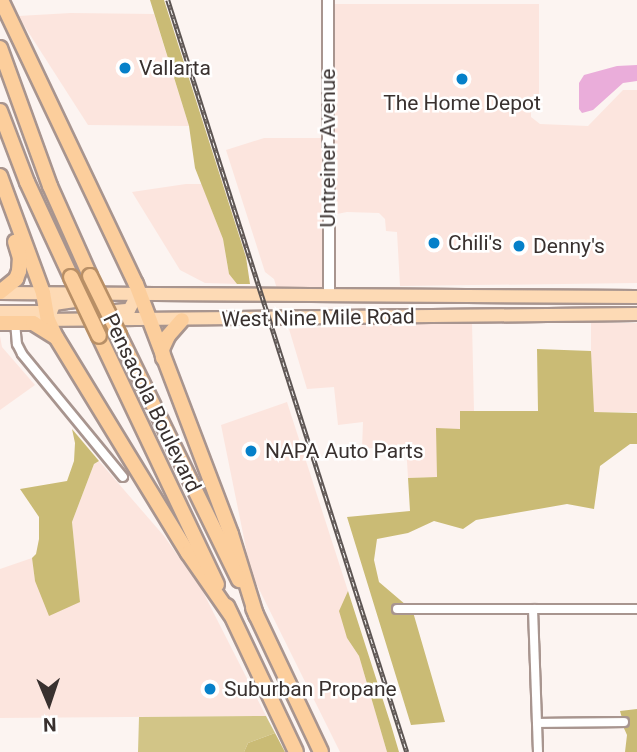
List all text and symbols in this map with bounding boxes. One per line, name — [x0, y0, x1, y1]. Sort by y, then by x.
place label: Vallarta — [139, 55, 211, 81]
marker: Vallarta — [117, 60, 133, 76]
street label: Untreiner Avenue — [315, 69, 341, 227]
marker: The Home Depot — [454, 71, 470, 87]
place label: The Home Depot — [383, 90, 541, 116]
place label: Chili's — [448, 230, 502, 256]
place label: Denny's — [533, 233, 605, 259]
marker: Chili's — [426, 235, 442, 251]
marker: Denny's — [511, 238, 527, 254]
street label: West Nine Mile Road — [221, 304, 415, 332]
street label: Pensacola Boulevard — [98, 309, 206, 497]
place label: NAPA Auto Parts — [265, 438, 424, 464]
marker: NAPA Auto Parts — [243, 443, 259, 459]
north arrow — [14, 668, 84, 738]
place label: Suburban Propane — [224, 676, 397, 702]
marker: Suburban Propane — [202, 681, 218, 697]
text: N — [43, 713, 57, 736]

